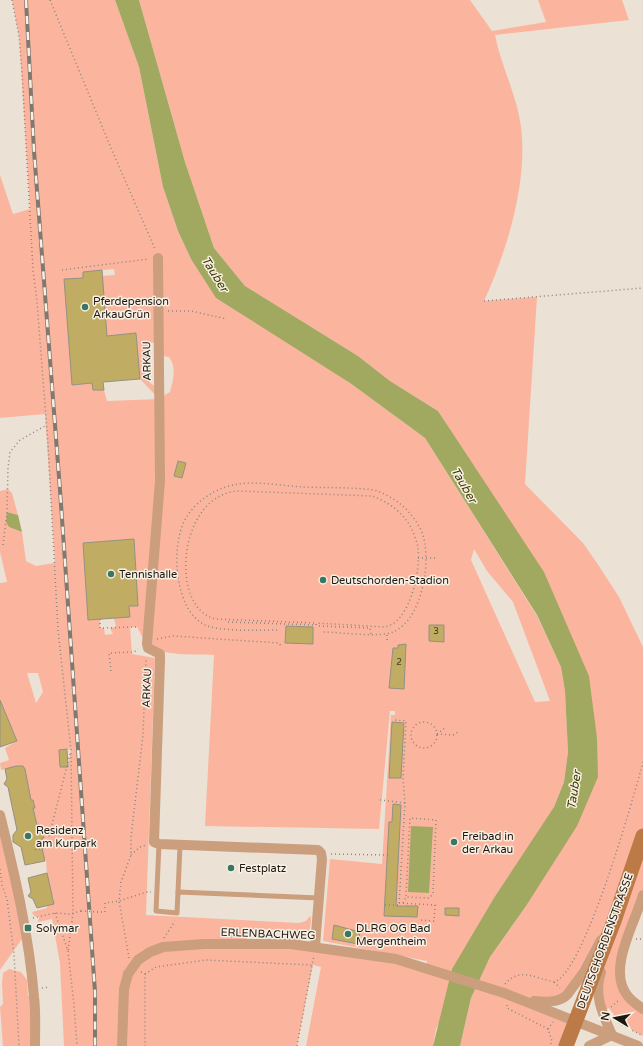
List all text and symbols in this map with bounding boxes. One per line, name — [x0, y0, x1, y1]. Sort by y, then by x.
water label: Tauber — [199, 254, 232, 296]
place label: Pferdepension ArkauGrün — [93, 295, 169, 321]
marker: Pferdepension ArkauGrün — [80, 302, 90, 312]
street label: ARKAU — [140, 341, 154, 381]
water label: Tauber — [448, 464, 481, 507]
place label: Tennishalle — [119, 568, 177, 581]
marker: Tennishalle — [106, 569, 116, 579]
place label: Deutschorden-Stadion — [331, 574, 449, 587]
marker: Deutschorden-Stadion — [318, 575, 328, 585]
house number: 3 — [433, 626, 439, 637]
house number: 2 — [396, 657, 402, 668]
street label: ARKAU — [140, 668, 154, 708]
water label: Tauber — [564, 768, 584, 811]
place label: Residenz am Kurpark — [36, 824, 97, 850]
place label: Freibad in der Arkau — [462, 830, 514, 856]
marker: Residenz am Kurpark — [23, 831, 33, 841]
marker: Freibad in der Arkau — [449, 837, 459, 847]
place label: Festplatz — [239, 862, 287, 875]
marker: Festplatz — [226, 863, 236, 873]
street label: DEUTSCHORDENSTRASSE — [574, 871, 636, 1011]
place label: Solymar — [36, 922, 79, 935]
place label: DLRG OG Bad Mergentheim — [356, 922, 431, 948]
marker: Solymar — [23, 923, 33, 933]
street label: ERLENBACHWEG — [220, 926, 316, 942]
marker: DLRG OG Bad Mergentheim — [343, 929, 353, 939]
north arrow — [595, 998, 635, 1038]
text: N — [598, 1011, 613, 1022]

